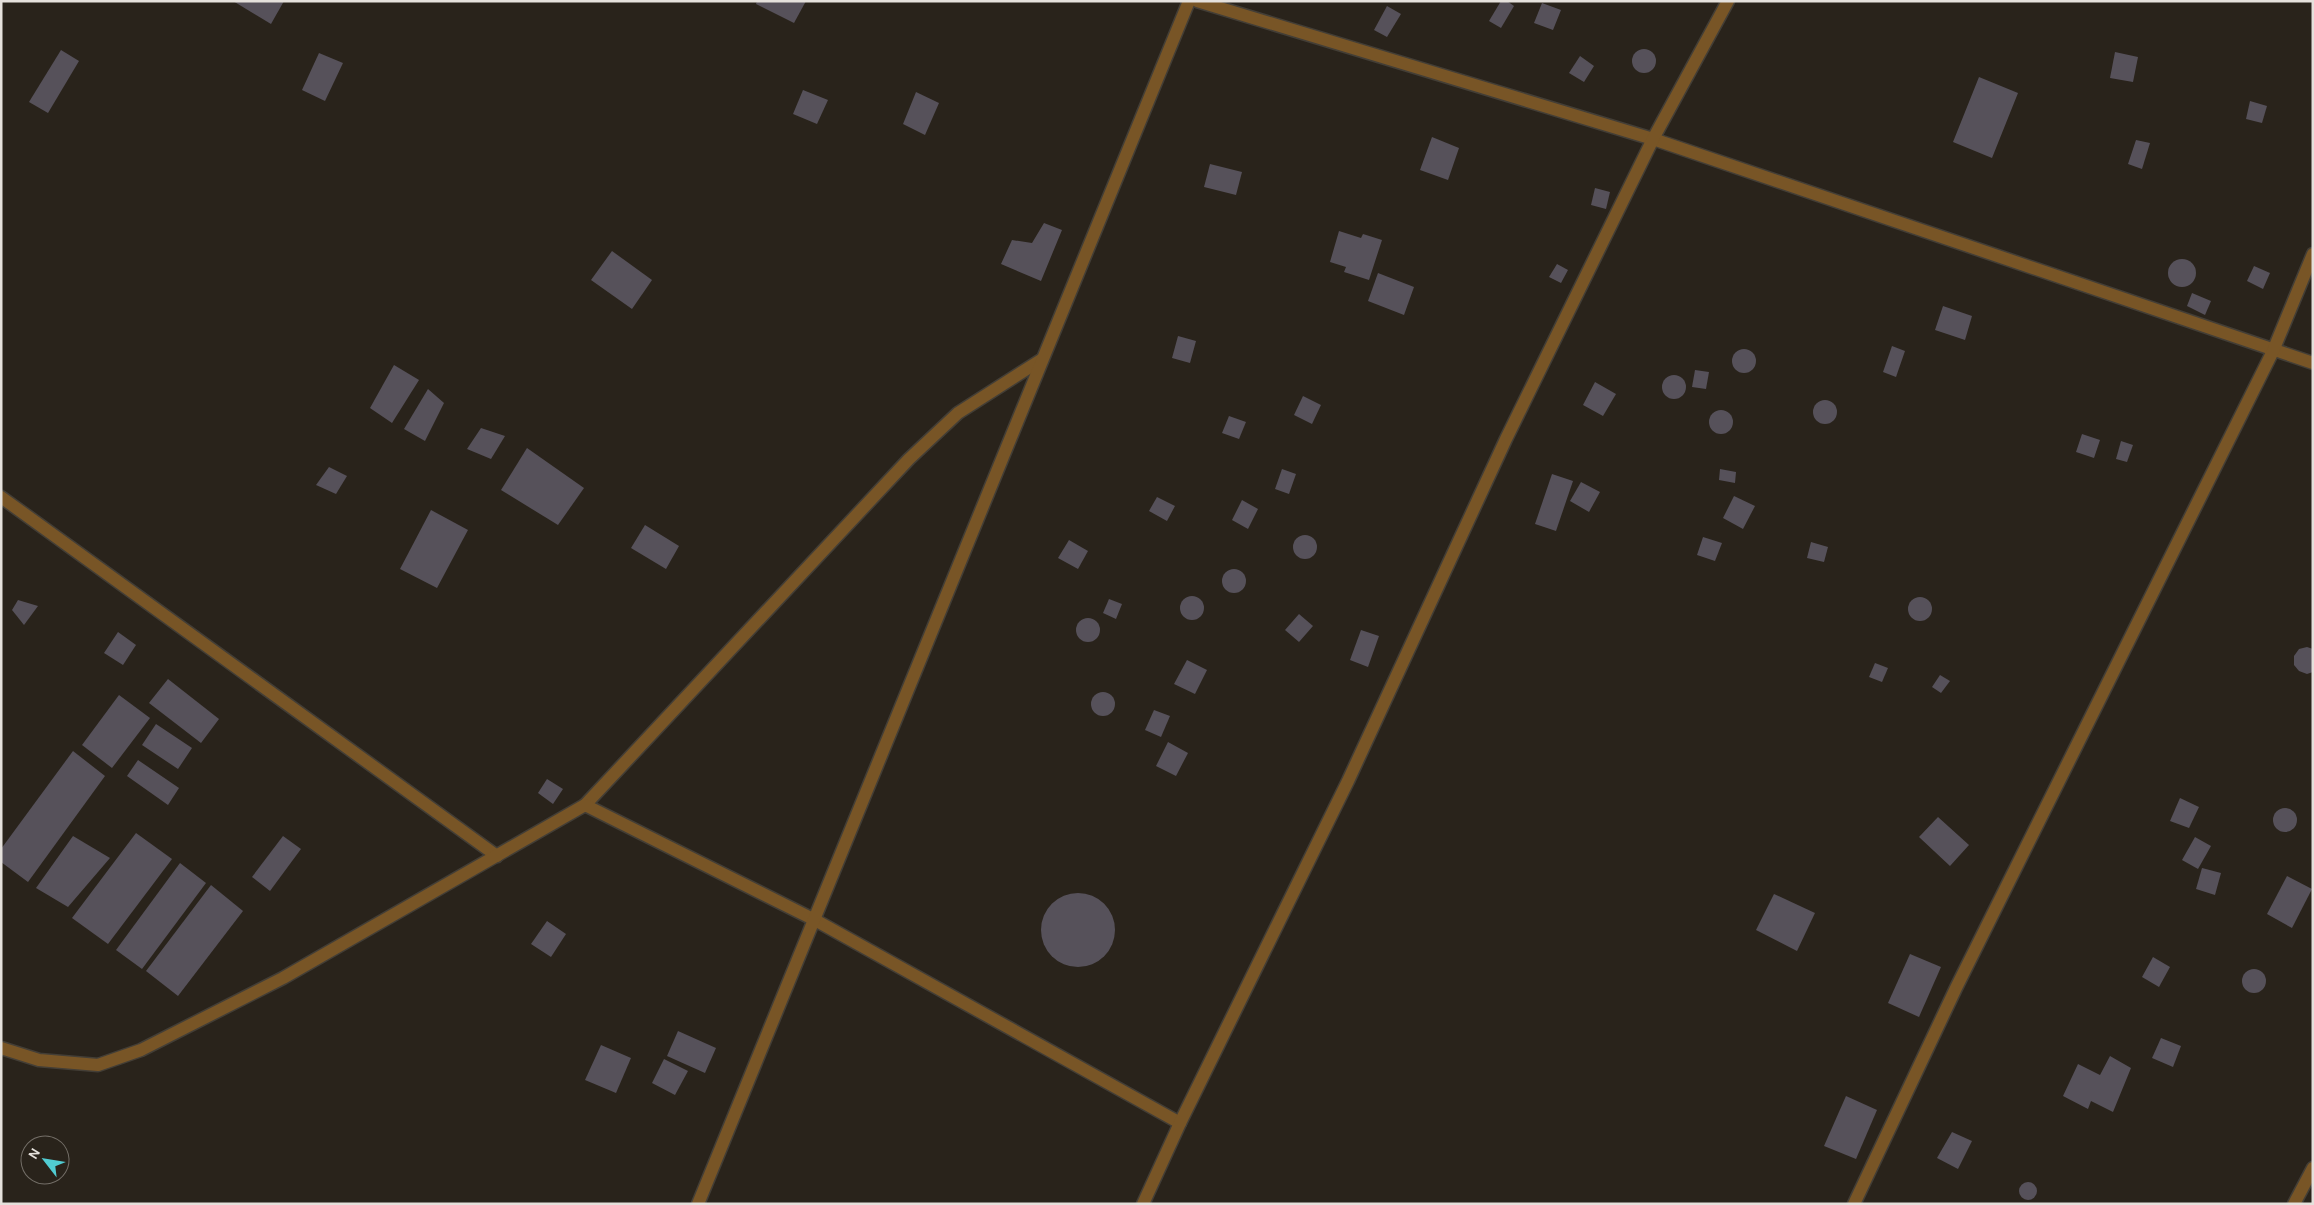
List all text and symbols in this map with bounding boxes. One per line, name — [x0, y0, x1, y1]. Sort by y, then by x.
north arrow — [20, 1135, 70, 1185]
text: N — [24, 1145, 44, 1162]

